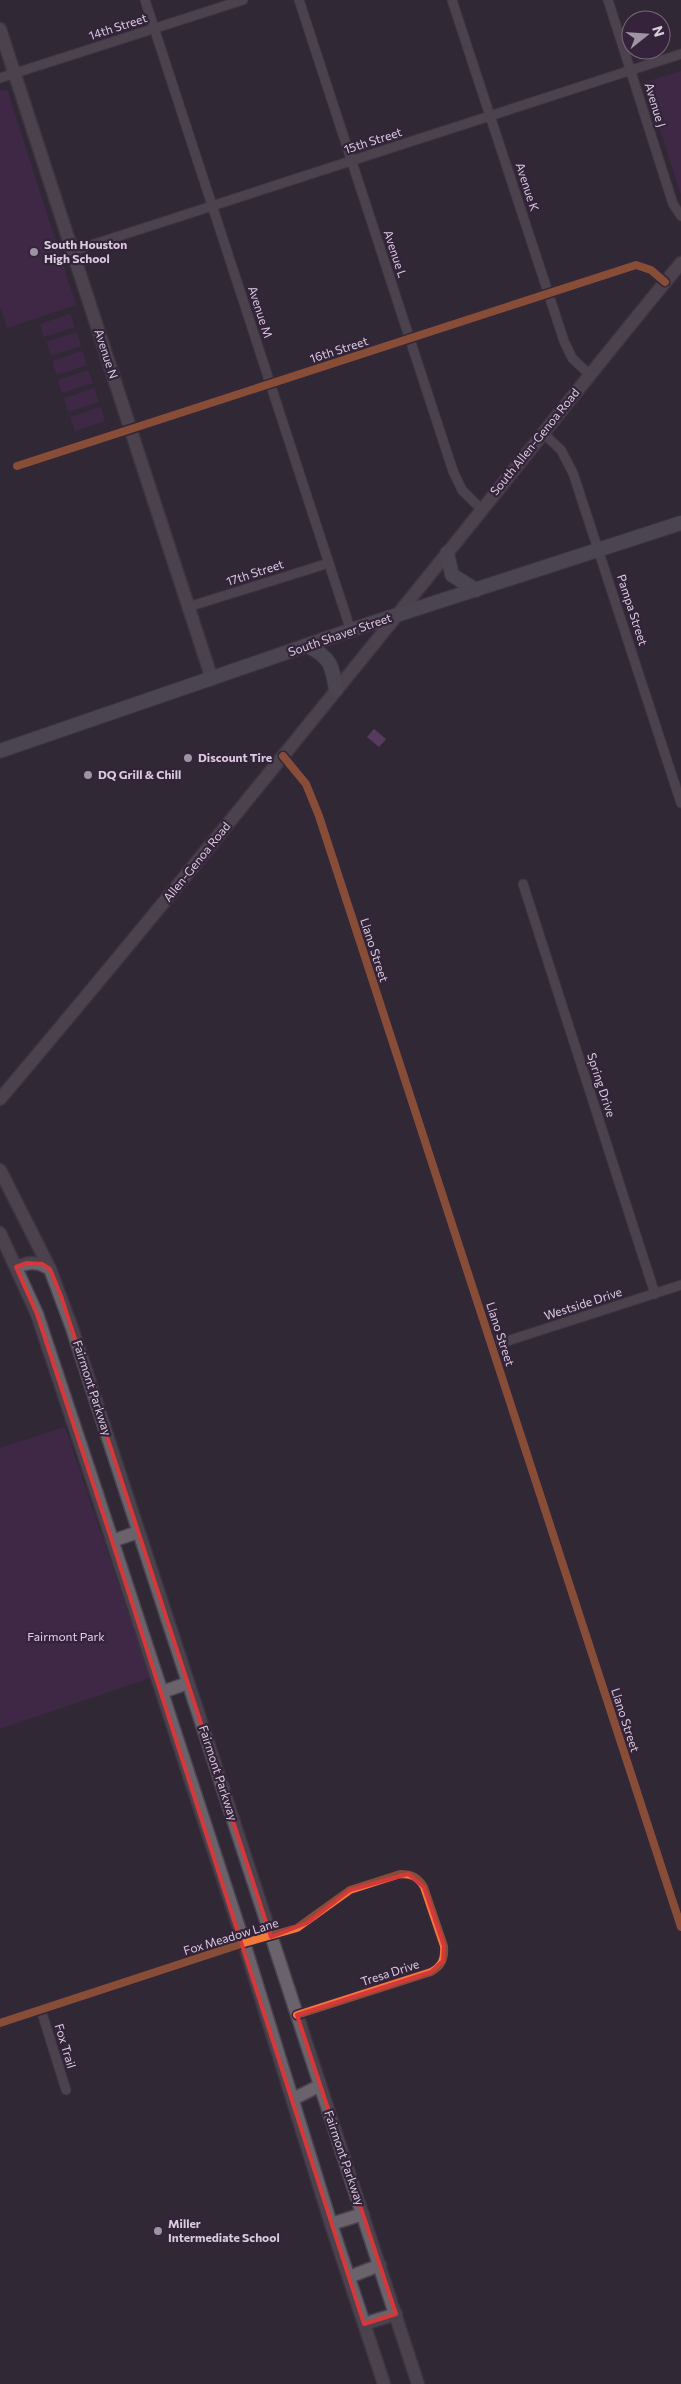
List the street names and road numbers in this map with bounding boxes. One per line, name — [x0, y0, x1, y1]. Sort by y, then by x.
street label: 14th Street — [87, 10, 149, 42]
street label: Avenue J — [642, 81, 669, 129]
street label: 15th Street — [342, 124, 403, 156]
street label: Avenue K — [514, 161, 542, 213]
street label: Avenue L — [382, 228, 410, 279]
street label: Avenue M — [246, 284, 276, 339]
street label: Avenue N — [92, 327, 122, 380]
street label: 16th Street — [308, 333, 370, 365]
street label: South Allen-Genoa Road — [487, 385, 582, 498]
street label: 17th Street — [224, 556, 285, 588]
street label: Pampa Street — [615, 572, 651, 647]
street label: South Shaver Street — [286, 610, 393, 658]
street label: Allen-Genoa Road — [160, 819, 233, 904]
street label: Llano Street — [358, 916, 392, 984]
street label: Spring Drive — [585, 1051, 619, 1119]
street label: Westside Drive — [542, 1284, 623, 1322]
street label: Llano Street — [484, 1300, 518, 1368]
street label: Fairmont Parkway — [71, 1338, 115, 1437]
street label: Llano Street — [609, 1686, 643, 1754]
street label: Fairmont Parkway — [197, 1723, 241, 1822]
street label: Fox Meadow Lane — [182, 1915, 280, 1957]
street label: Tresa Drive — [359, 1956, 421, 1988]
street label: Fox Trail — [53, 2022, 79, 2070]
street label: Fairmont Parkway — [322, 2108, 368, 2207]

